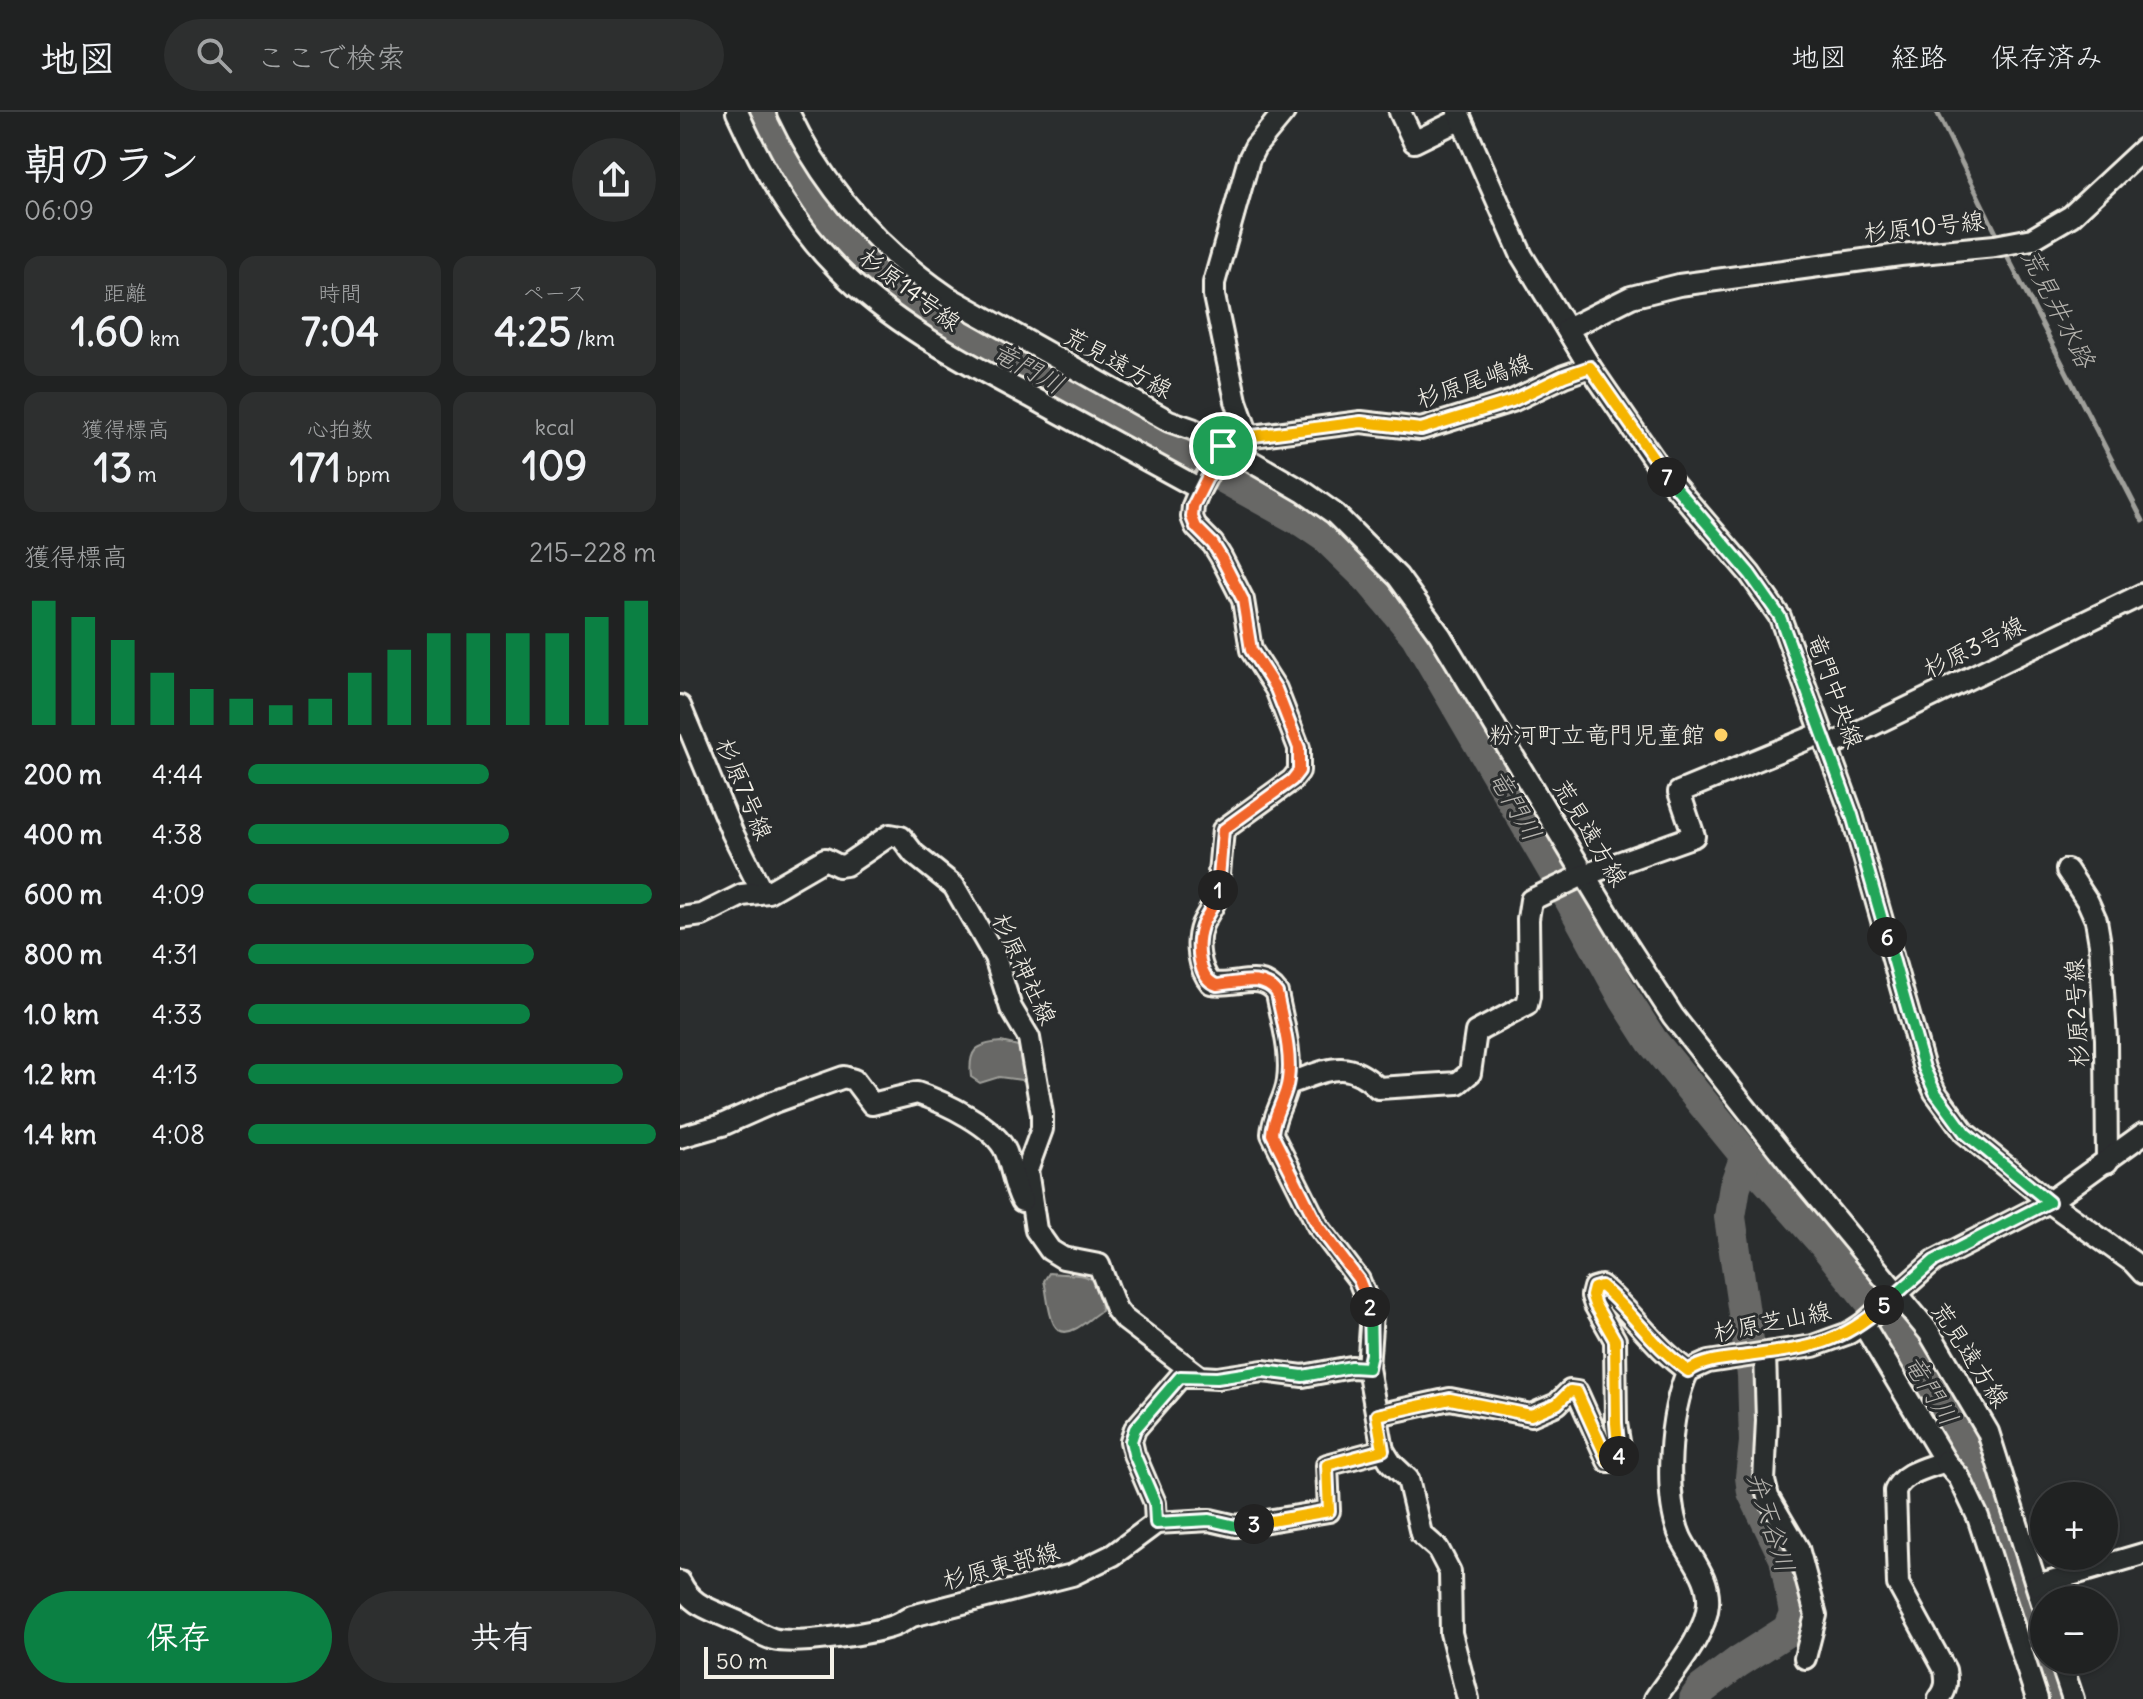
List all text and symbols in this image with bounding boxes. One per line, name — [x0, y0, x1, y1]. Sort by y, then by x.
search box — [164, 19, 724, 91]
icon: search — [192, 33, 236, 77]
text: 地図 — [40, 35, 116, 82]
text: ここで検索 — [256, 38, 406, 76]
text: 地図 — [1791, 39, 1847, 75]
text: 経路 — [1891, 39, 1947, 75]
text: 保存済み — [1991, 39, 2103, 75]
text: 朝のラン — [24, 136, 200, 191]
button: share — [572, 138, 656, 222]
text: 06:09 — [24, 194, 94, 227]
street label: 杉原10号線 — [1862, 205, 1986, 247]
street label: 杉原14号線 — [854, 241, 967, 337]
water label: 荒見井水路 — [2014, 242, 2104, 375]
text: 距離 — [103, 279, 147, 307]
text: 時間 — [318, 279, 362, 307]
text: ペース — [522, 279, 587, 307]
text: 1.60 — [71, 307, 144, 357]
text: 7:04 — [301, 307, 379, 357]
text: 4:25 — [494, 307, 571, 357]
street label: 荒見遠方線 — [1059, 320, 1178, 404]
text: km — [144, 324, 180, 352]
text: /km — [571, 324, 615, 352]
water label: 竜門川 — [986, 334, 1070, 401]
street label: 杉原尾嶋線 — [1412, 346, 1535, 414]
pin — [1189, 412, 1257, 480]
text: kcal — [535, 413, 574, 441]
text: 獲得標高 — [81, 415, 169, 443]
text: 心拍数 — [307, 415, 373, 443]
icon: arrive — [1201, 424, 1245, 468]
text: 109 — [522, 441, 587, 491]
text: 13 — [94, 443, 132, 493]
text: 171 — [290, 443, 341, 493]
pin: 7 — [1647, 457, 1687, 497]
text: m — [132, 460, 157, 488]
text: bpm — [341, 460, 390, 488]
text: 7 — [1662, 463, 1672, 491]
text: 215–228 m — [529, 536, 656, 569]
text: 獲得標高 — [24, 540, 128, 573]
street label: 杉原3号線 — [1918, 609, 2029, 684]
street label: 竜門中央線 — [1801, 629, 1871, 752]
place label: 粉河町立竜門児童館 — [1489, 719, 1705, 749]
marker: 粉河町立竜門児童館 — [1712, 726, 1730, 744]
street label: 杉原7号線 — [710, 733, 780, 844]
text: 200 m — [24, 758, 101, 791]
text: 4:44 — [152, 758, 203, 791]
water label: 竜門川 — [1482, 763, 1549, 847]
street label: 荒見遠方線 — [1547, 773, 1635, 892]
text: 400 m — [24, 818, 102, 851]
text: 4:38 — [152, 818, 203, 851]
pin: 1 — [1198, 870, 1238, 910]
text: 1 — [1214, 876, 1222, 904]
text: 600 m — [24, 878, 102, 911]
text: 4:09 — [152, 878, 205, 911]
street label: 杉原神社線 — [986, 908, 1064, 1029]
pin: 6 — [1867, 917, 1907, 957]
text: 6 — [1881, 923, 1893, 951]
text: 800 m — [24, 938, 102, 971]
text: 4:31 — [152, 938, 198, 971]
street label: 杉原2号線 — [2058, 958, 2094, 1068]
text: 1.0 km — [24, 998, 99, 1031]
text: 4:33 — [152, 998, 202, 1031]
text: 1.2 km — [24, 1058, 96, 1091]
text: 4:13 — [152, 1058, 198, 1091]
text: 1.4 km — [24, 1118, 97, 1151]
text: 4:08 — [152, 1118, 205, 1151]
pin: 5 — [1864, 1285, 1904, 1325]
pin: 2 — [1350, 1287, 1390, 1327]
text: 5 — [1878, 1291, 1890, 1319]
text: 2 — [1364, 1293, 1376, 1321]
street label: 杉原芝山線 — [1710, 1295, 1834, 1347]
street label: 荒見遠方線 — [1926, 1296, 2016, 1413]
water label: 竜門川 — [1897, 1348, 1966, 1432]
pin: 4 — [1599, 1436, 1639, 1476]
text: 4 — [1613, 1442, 1625, 1470]
water label: 弁天谷川 — [1740, 1467, 1802, 1576]
map controls — [2030, 1482, 2118, 1674]
button: + — [2030, 1482, 2118, 1570]
pin: 3 — [1234, 1504, 1274, 1544]
text: 3 — [1248, 1510, 1260, 1538]
street label: 杉原東部線 — [939, 1535, 1063, 1595]
button: − — [2030, 1586, 2118, 1674]
button: 保存 — [24, 1591, 332, 1683]
button: 共有 — [348, 1591, 656, 1683]
scale bar — [704, 1643, 834, 1679]
text: 50 m — [716, 1647, 768, 1675]

